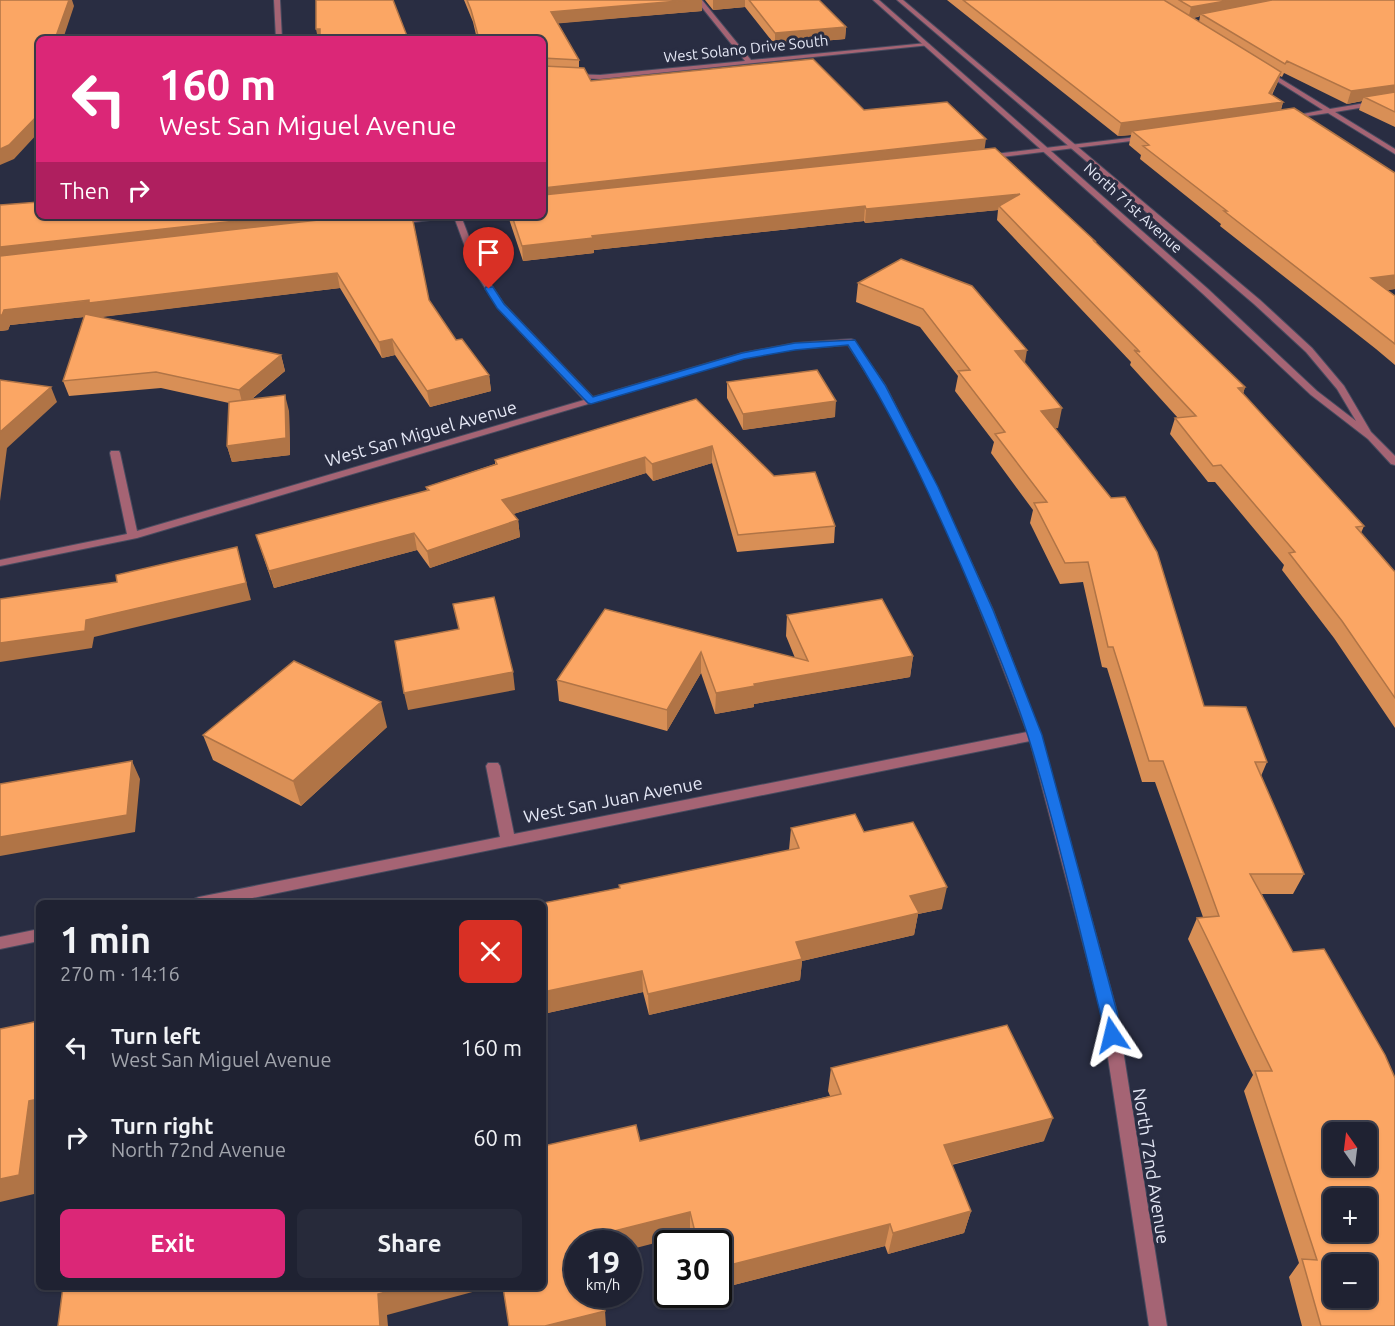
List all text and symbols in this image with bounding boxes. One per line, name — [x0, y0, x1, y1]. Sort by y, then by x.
street label: West Solano Drive South — [663, 31, 829, 66]
icon: left — [60, 60, 138, 138]
text: 160 m — [159, 61, 276, 108]
text: West San Miguel Avenue — [159, 110, 457, 140]
street label: North 71st Avenue — [1081, 159, 1186, 256]
icon: right — [122, 174, 155, 207]
text: Then — [60, 178, 110, 203]
pin — [463, 227, 514, 289]
icon: arrive — [472, 236, 505, 269]
street label: West San Miguel Avenue — [323, 396, 519, 470]
street label: West San Juan Avenue — [522, 772, 704, 826]
text: 1 min — [60, 919, 151, 960]
button: close — [459, 920, 522, 983]
text: 270 m · 14:16 — [60, 962, 180, 985]
position arrow — [1080, 1003, 1144, 1067]
text: Turn left — [111, 1023, 201, 1048]
icon: left — [60, 1031, 93, 1064]
text: 160 m — [461, 1035, 522, 1060]
text: West San Miguel Avenue — [111, 1048, 332, 1071]
street label: North 72nd Avenue — [1130, 1086, 1174, 1245]
text: Turn right — [111, 1113, 213, 1138]
icon: right — [60, 1121, 93, 1154]
north arrow — [1323, 1122, 1377, 1176]
map controls — [1323, 1122, 1377, 1308]
text: 60 m — [473, 1125, 522, 1150]
text: North 72nd Avenue — [111, 1138, 286, 1161]
button: + — [1323, 1188, 1377, 1242]
button: Exit — [60, 1209, 285, 1278]
button: Share — [297, 1209, 522, 1278]
speed limit sign: 30 — [654, 1230, 732, 1308]
text: 19 — [586, 1245, 620, 1279]
button: − — [1323, 1254, 1377, 1308]
text: km/h — [586, 1276, 620, 1293]

